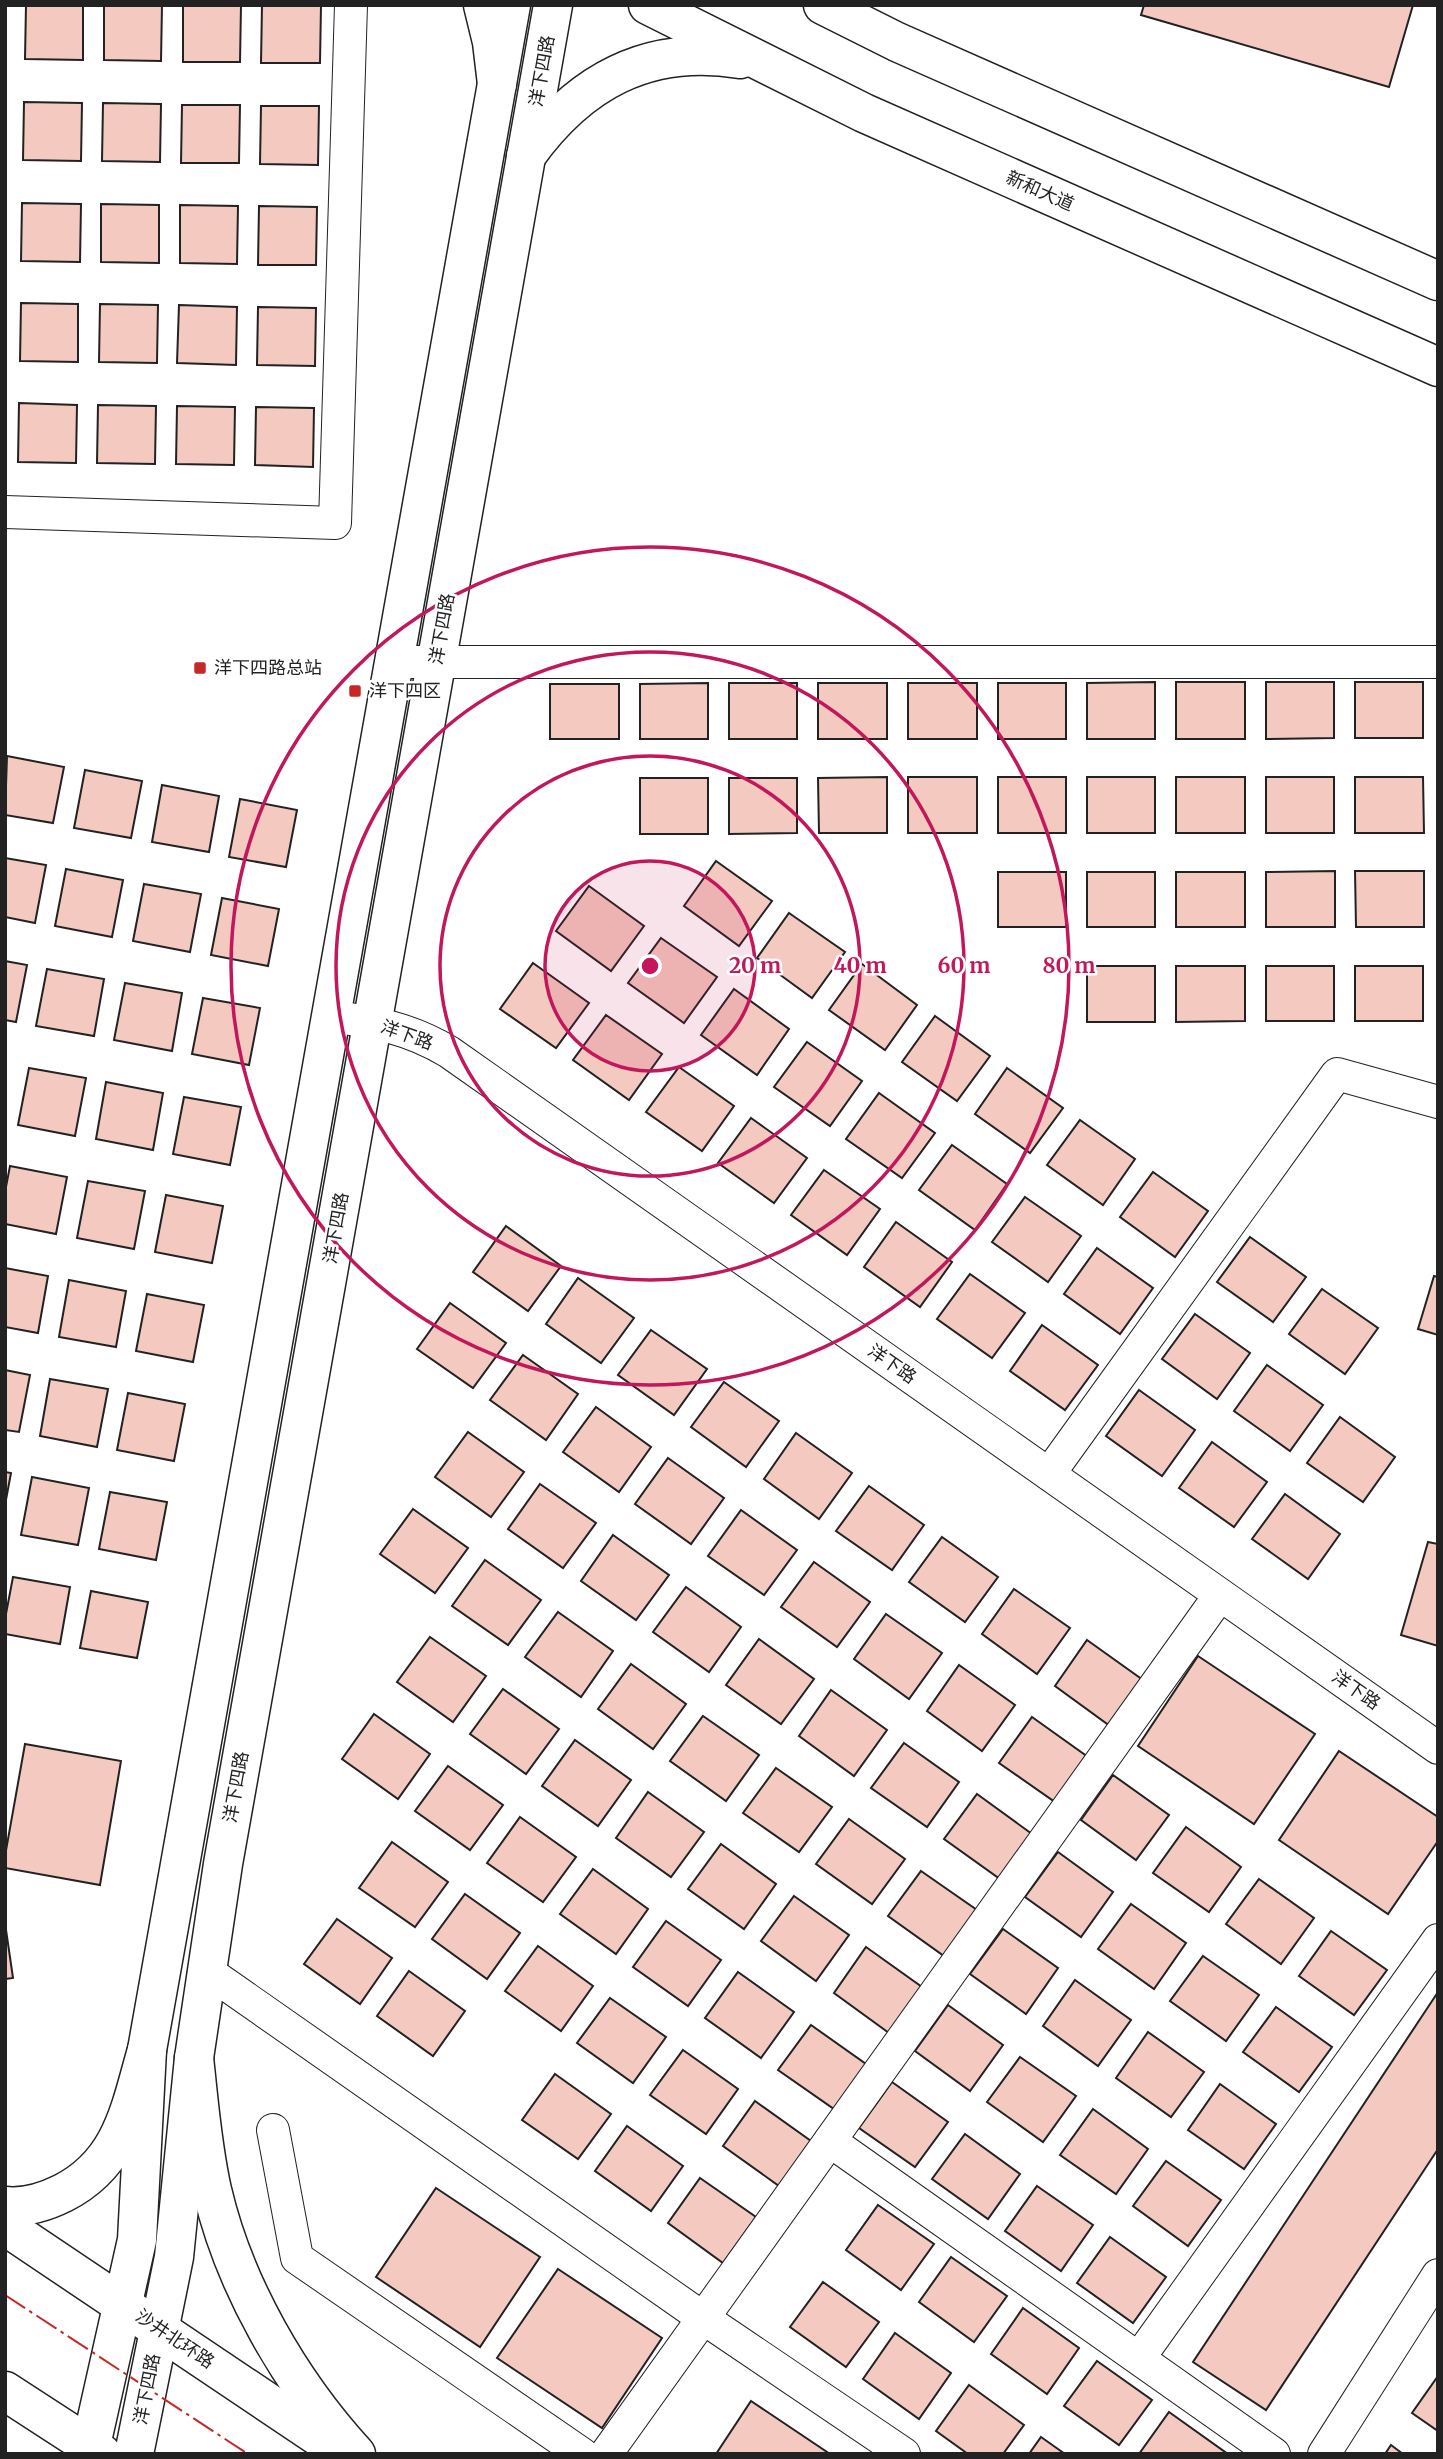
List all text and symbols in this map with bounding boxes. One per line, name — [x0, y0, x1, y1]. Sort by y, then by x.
street label: 洋下四路 — [524, 33, 559, 108]
street label: 新和大道 — [1003, 165, 1078, 216]
street label: 洋下四路 — [424, 591, 459, 666]
place label: 洋下四路总站 — [214, 656, 322, 679]
marker: 洋下四路总站 — [192, 660, 208, 676]
place label: 洋下四区 — [369, 679, 441, 702]
marker: 洋下四区 — [347, 683, 363, 699]
text: 20 m — [729, 952, 781, 979]
text: 40 m — [833, 952, 887, 979]
text: 60 m — [938, 952, 990, 979]
text: 80 m — [1043, 952, 1095, 979]
centre of rings — [638, 954, 662, 978]
street label: 洋下路 — [378, 1014, 436, 1055]
street label: 洋下四路 — [318, 1190, 353, 1265]
street label: 洋下路 — [864, 1339, 921, 1388]
street label: 洋下路 — [1328, 1665, 1385, 1714]
street label: 洋下四路 — [218, 1749, 253, 1824]
street label: 沙井北环路 — [132, 2304, 219, 2373]
street label: 洋下四路 — [128, 2351, 165, 2426]

